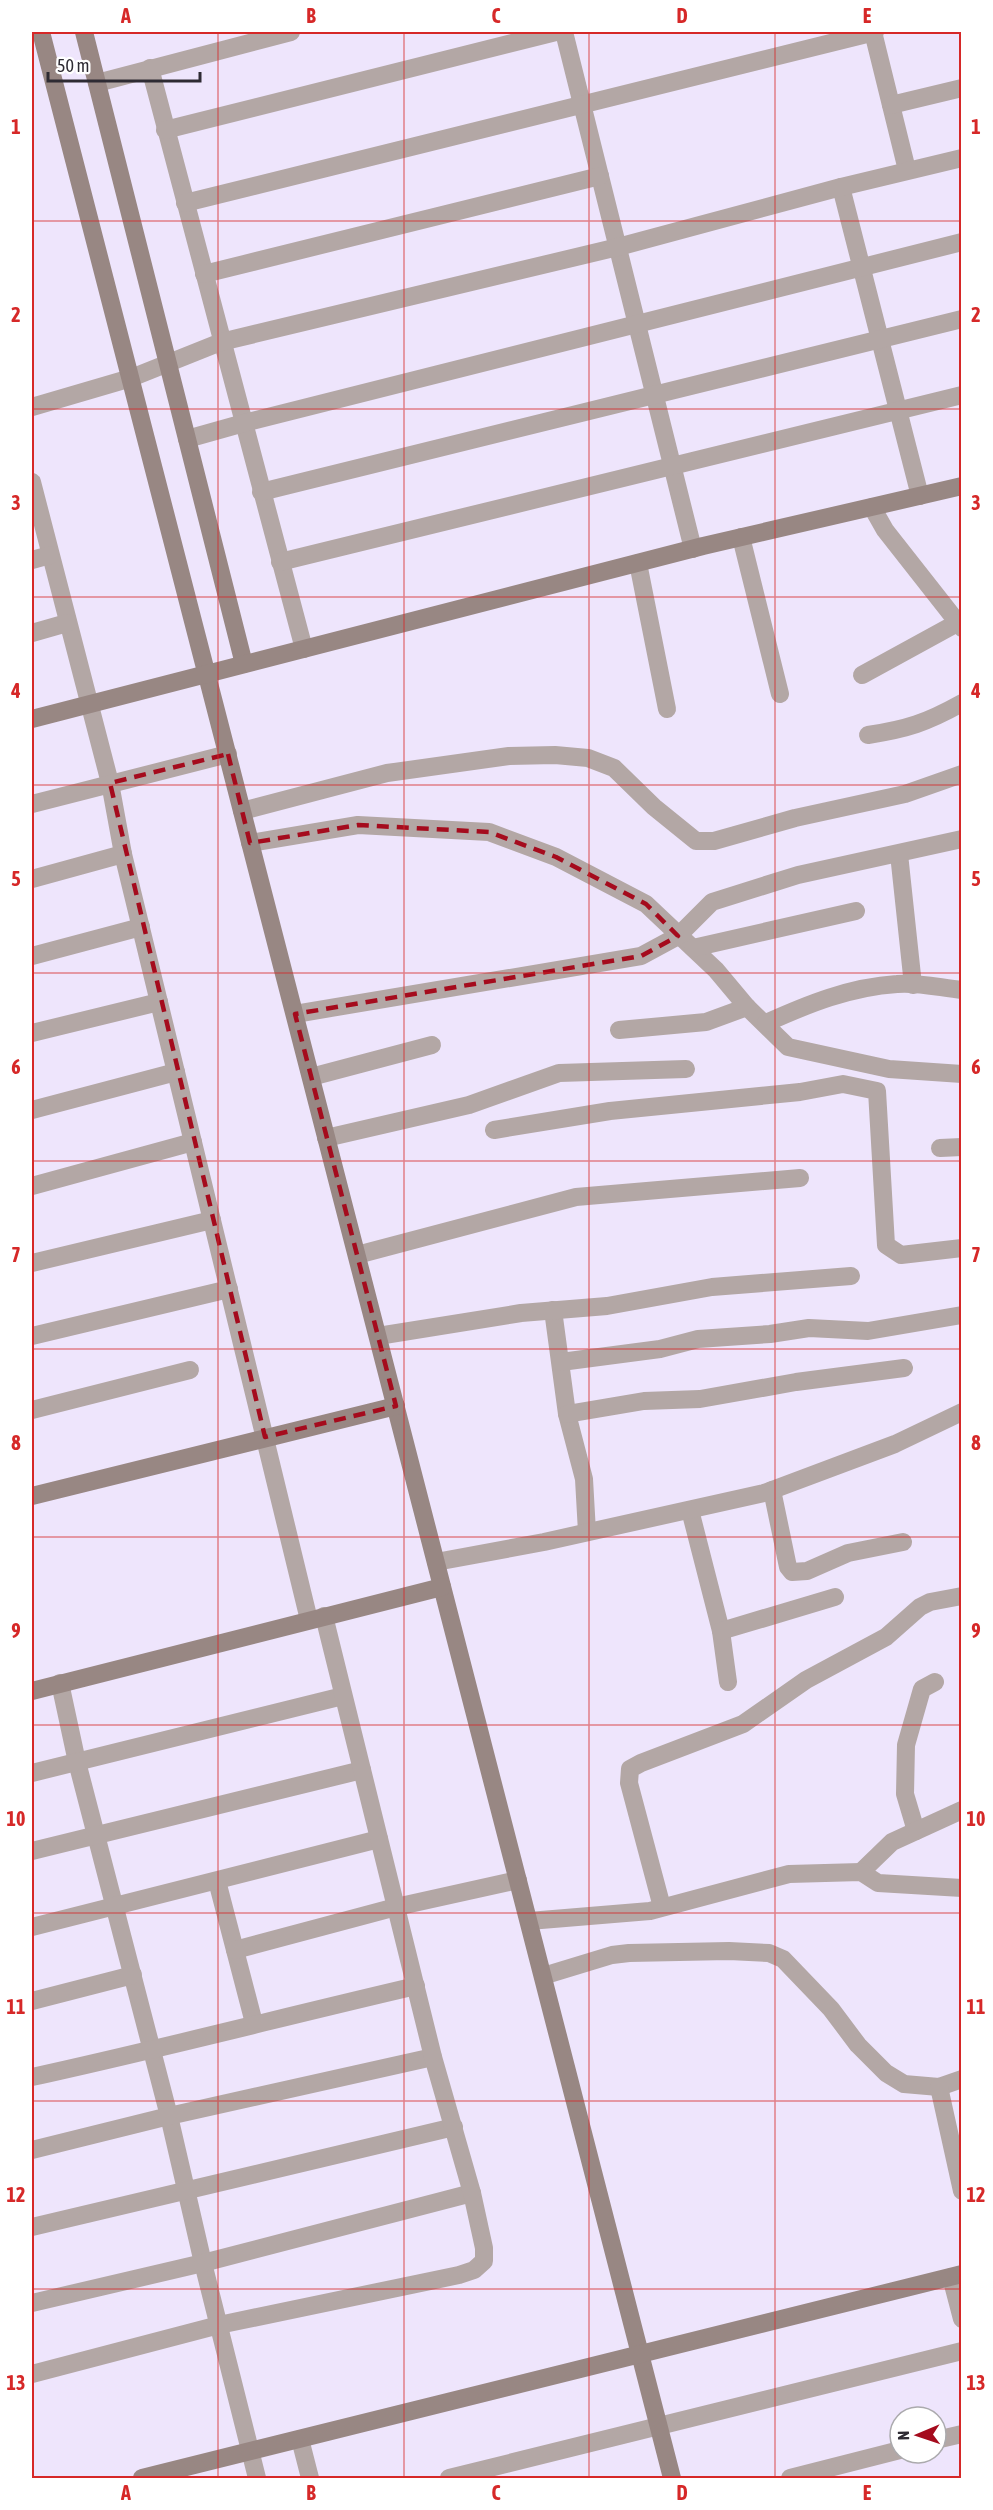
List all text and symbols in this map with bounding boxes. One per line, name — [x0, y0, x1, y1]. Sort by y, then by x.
text: A — [120, 4, 131, 27]
text: B — [306, 4, 316, 27]
text: C — [492, 4, 501, 27]
text: D — [676, 4, 688, 27]
text: E — [863, 4, 872, 27]
scale bar — [48, 45, 200, 83]
text: 50 m — [57, 55, 89, 76]
text: 1 — [11, 115, 21, 138]
text: 1 — [971, 115, 981, 138]
text: 2 — [11, 303, 21, 326]
text: 2 — [971, 303, 981, 326]
text: 3 — [11, 491, 21, 514]
text: 3 — [971, 491, 981, 514]
text: 4 — [10, 679, 21, 702]
text: 4 — [970, 679, 981, 702]
text: 5 — [11, 867, 21, 890]
text: 5 — [971, 867, 981, 890]
text: 6 — [11, 1055, 21, 1078]
text: 6 — [971, 1055, 981, 1078]
text: 7 — [11, 1243, 21, 1266]
text: 7 — [971, 1243, 981, 1266]
text: 8 — [11, 1431, 21, 1454]
text: 8 — [971, 1431, 981, 1454]
text: 9 — [11, 1619, 21, 1642]
text: 9 — [971, 1619, 981, 1642]
text: 10 — [7, 1807, 25, 1830]
text: 10 — [967, 1807, 985, 1830]
text: 11 — [7, 1995, 25, 2018]
text: 11 — [967, 1995, 985, 2018]
text: 12 — [7, 2183, 25, 2206]
text: 12 — [967, 2183, 985, 2206]
text: 13 — [7, 2371, 25, 2394]
text: 13 — [967, 2371, 985, 2394]
north arrow — [888, 2405, 948, 2465]
text: N — [894, 2430, 912, 2441]
text: A — [120, 2481, 131, 2504]
text: B — [306, 2481, 316, 2504]
text: C — [492, 2481, 501, 2504]
text: D — [676, 2481, 688, 2504]
text: E — [863, 2481, 872, 2504]

